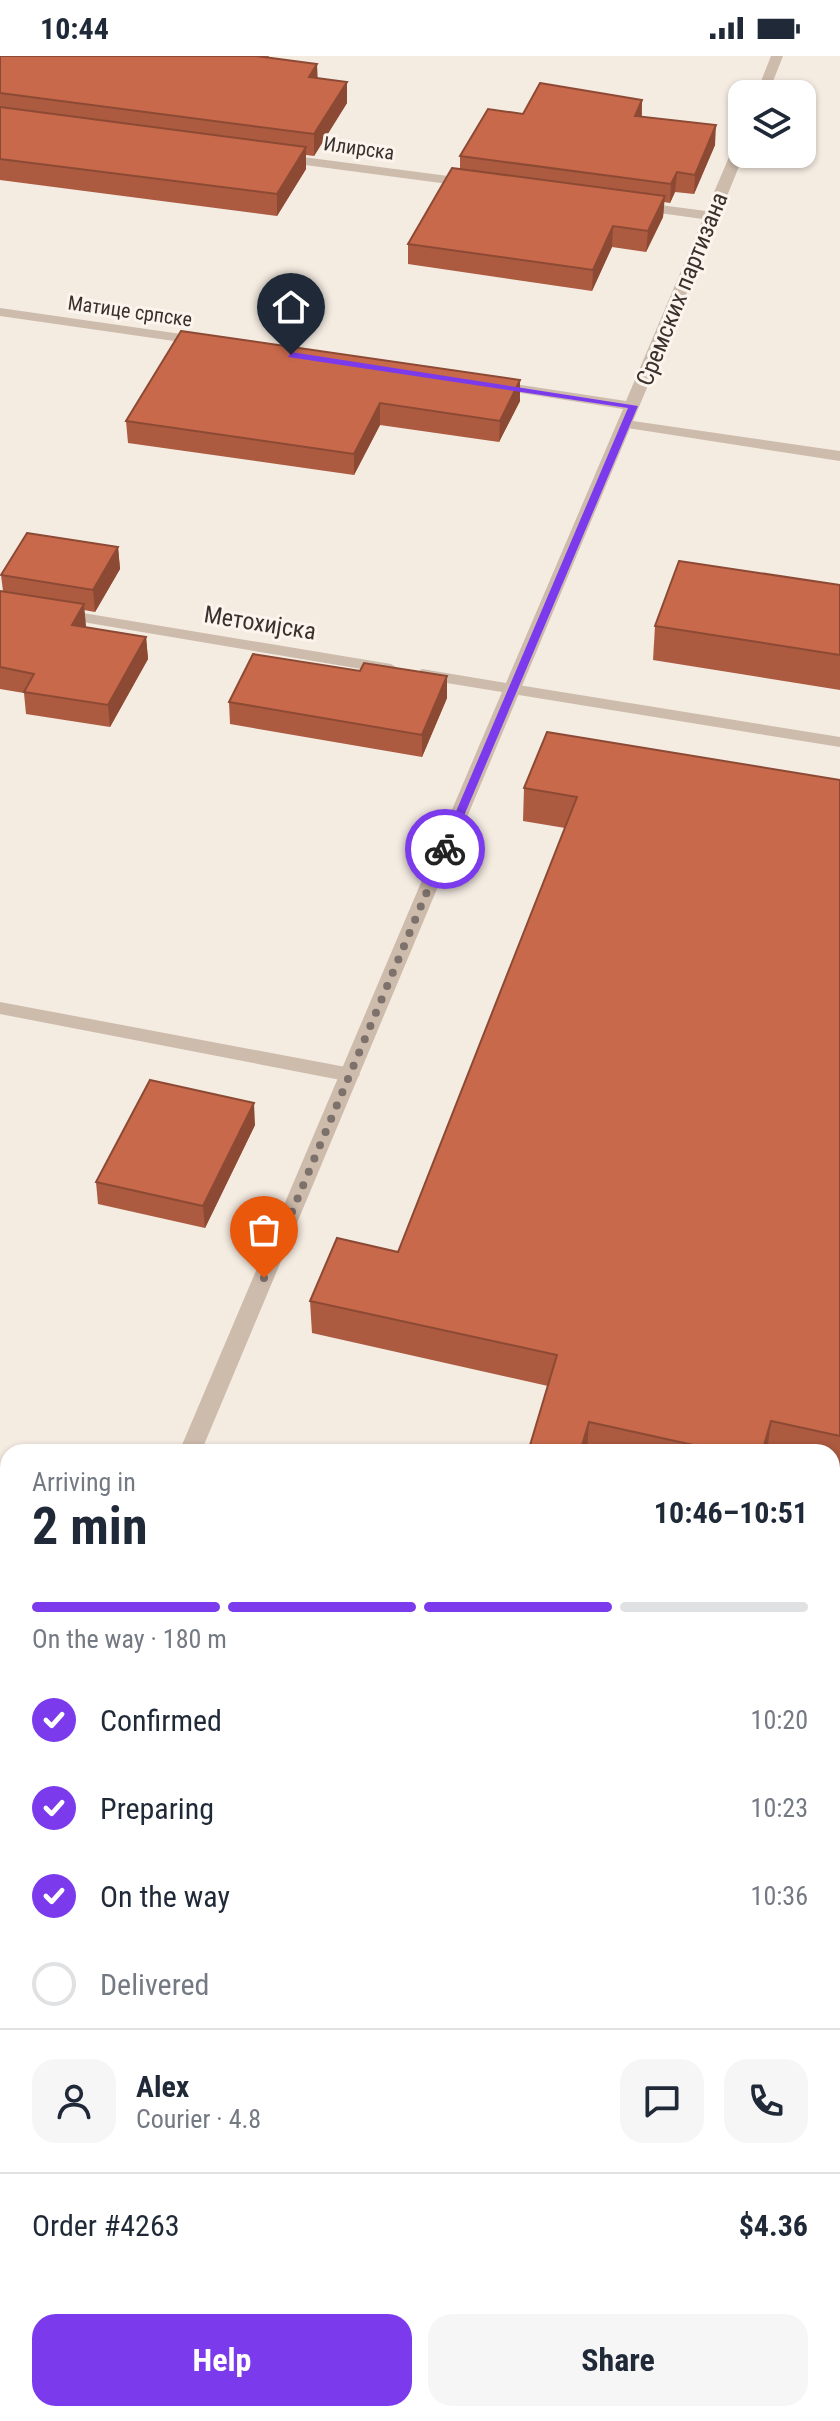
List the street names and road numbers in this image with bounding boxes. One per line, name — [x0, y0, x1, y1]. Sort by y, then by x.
street label: Илирска — [322, 131, 396, 165]
street label: Сремских партизана — [630, 188, 734, 390]
street label: Матице српске — [66, 290, 194, 332]
street label: Метохијска — [202, 600, 318, 646]

